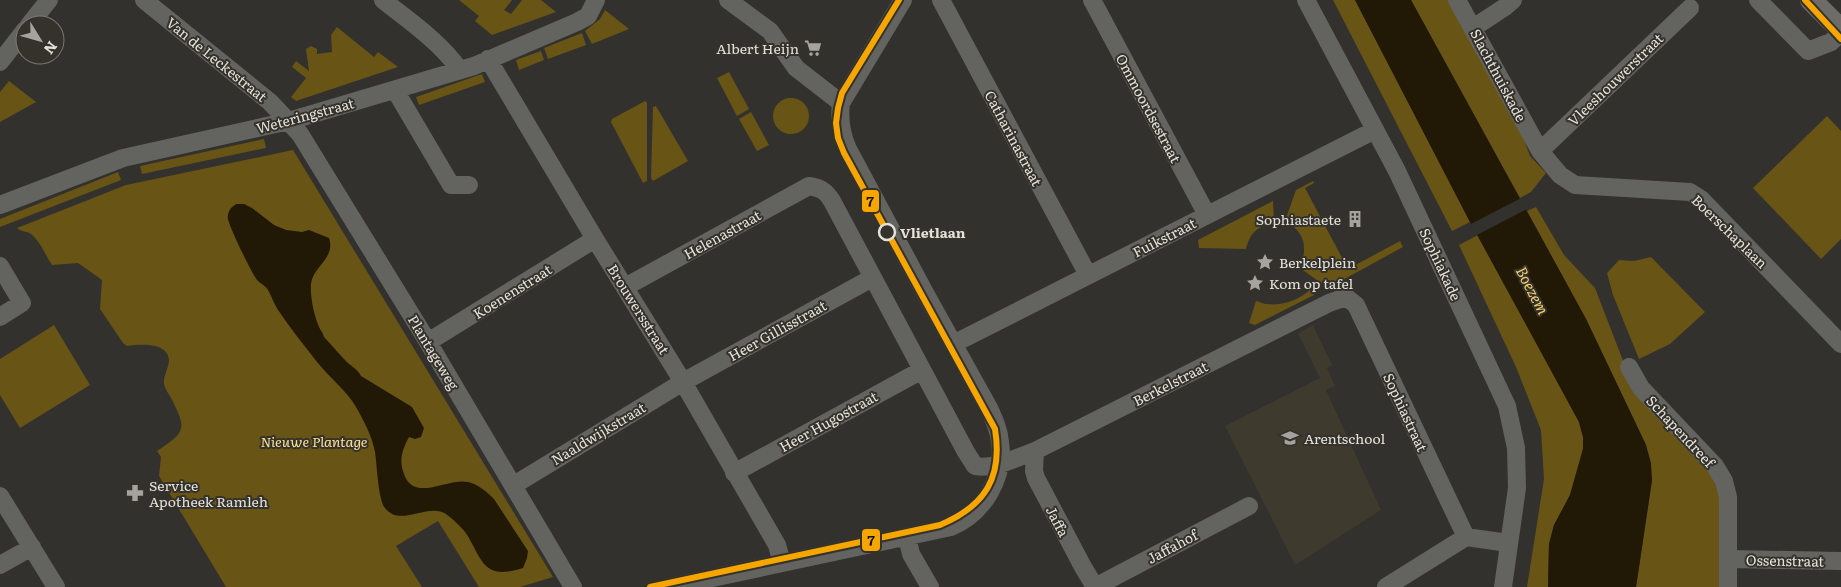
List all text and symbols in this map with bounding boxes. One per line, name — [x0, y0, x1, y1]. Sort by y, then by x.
street label: Van de Leckestraat — [162, 12, 272, 106]
north arrow — [15, 15, 65, 65]
street label: Slachthuiskade — [1466, 25, 1532, 125]
street label: Vleeshouwerstraat — [1563, 28, 1667, 130]
text: N — [40, 38, 63, 59]
place label: Albert Heijn — [716, 38, 799, 58]
supermarket icon: Albert Heijn — [803, 38, 823, 58]
street label: Ommoordsestraat — [1112, 50, 1186, 166]
street label: Catharinastraat — [980, 87, 1048, 190]
street label: Weteringstraat — [254, 92, 356, 138]
line badge: 7 — [861, 189, 880, 213]
text: 7 — [866, 190, 874, 210]
street label: Boerschaplaan — [1688, 190, 1772, 272]
street label: Helenastraat — [680, 204, 765, 263]
place label: Sophiastaete — [1256, 209, 1341, 229]
building icon: Sophiastaete — [1345, 209, 1365, 229]
street label: Fuikstraat — [1129, 212, 1200, 262]
place label: Vlietlaan — [900, 222, 966, 242]
marker: Vlietlaan — [878, 223, 896, 241]
street label: Sophiakade — [1415, 224, 1467, 304]
place icon: Berkelplein — [1255, 252, 1275, 272]
place label: Berkelplein — [1279, 252, 1356, 272]
street label: Koenenstraat — [469, 259, 556, 323]
street label: Brouwersstraat — [603, 260, 675, 358]
water label: Boezem — [1511, 262, 1555, 318]
place icon: Kom op tafel — [1245, 273, 1265, 293]
place label: Kom op tafel — [1269, 273, 1354, 293]
street label: Heer Gillisstraat — [724, 295, 830, 365]
street label: Plantageweg — [404, 311, 464, 393]
street label: Berkelstraat — [1129, 355, 1211, 410]
street label: Sophiastraat — [1379, 369, 1433, 455]
street label: Heer Hugostraat — [775, 385, 881, 456]
street label: Schapendreef — [1642, 391, 1721, 473]
street label: Naaldwijkstraat — [547, 397, 649, 469]
school or university icon: Arentschool — [1280, 428, 1300, 448]
place label: Arentschool — [1304, 428, 1385, 448]
park label: Nieuwe Plantage — [260, 431, 368, 451]
place label: Service Apotheek Ramleh — [149, 475, 268, 511]
pharmacy icon: Service Apotheek Ramleh — [125, 483, 145, 503]
street label: Jaffa — [1042, 502, 1075, 540]
street label: Jaffahof — [1143, 524, 1202, 568]
line badge: 7 — [861, 528, 881, 552]
text: 7 — [867, 529, 875, 549]
street label: Ossenstraat — [1746, 549, 1825, 571]

